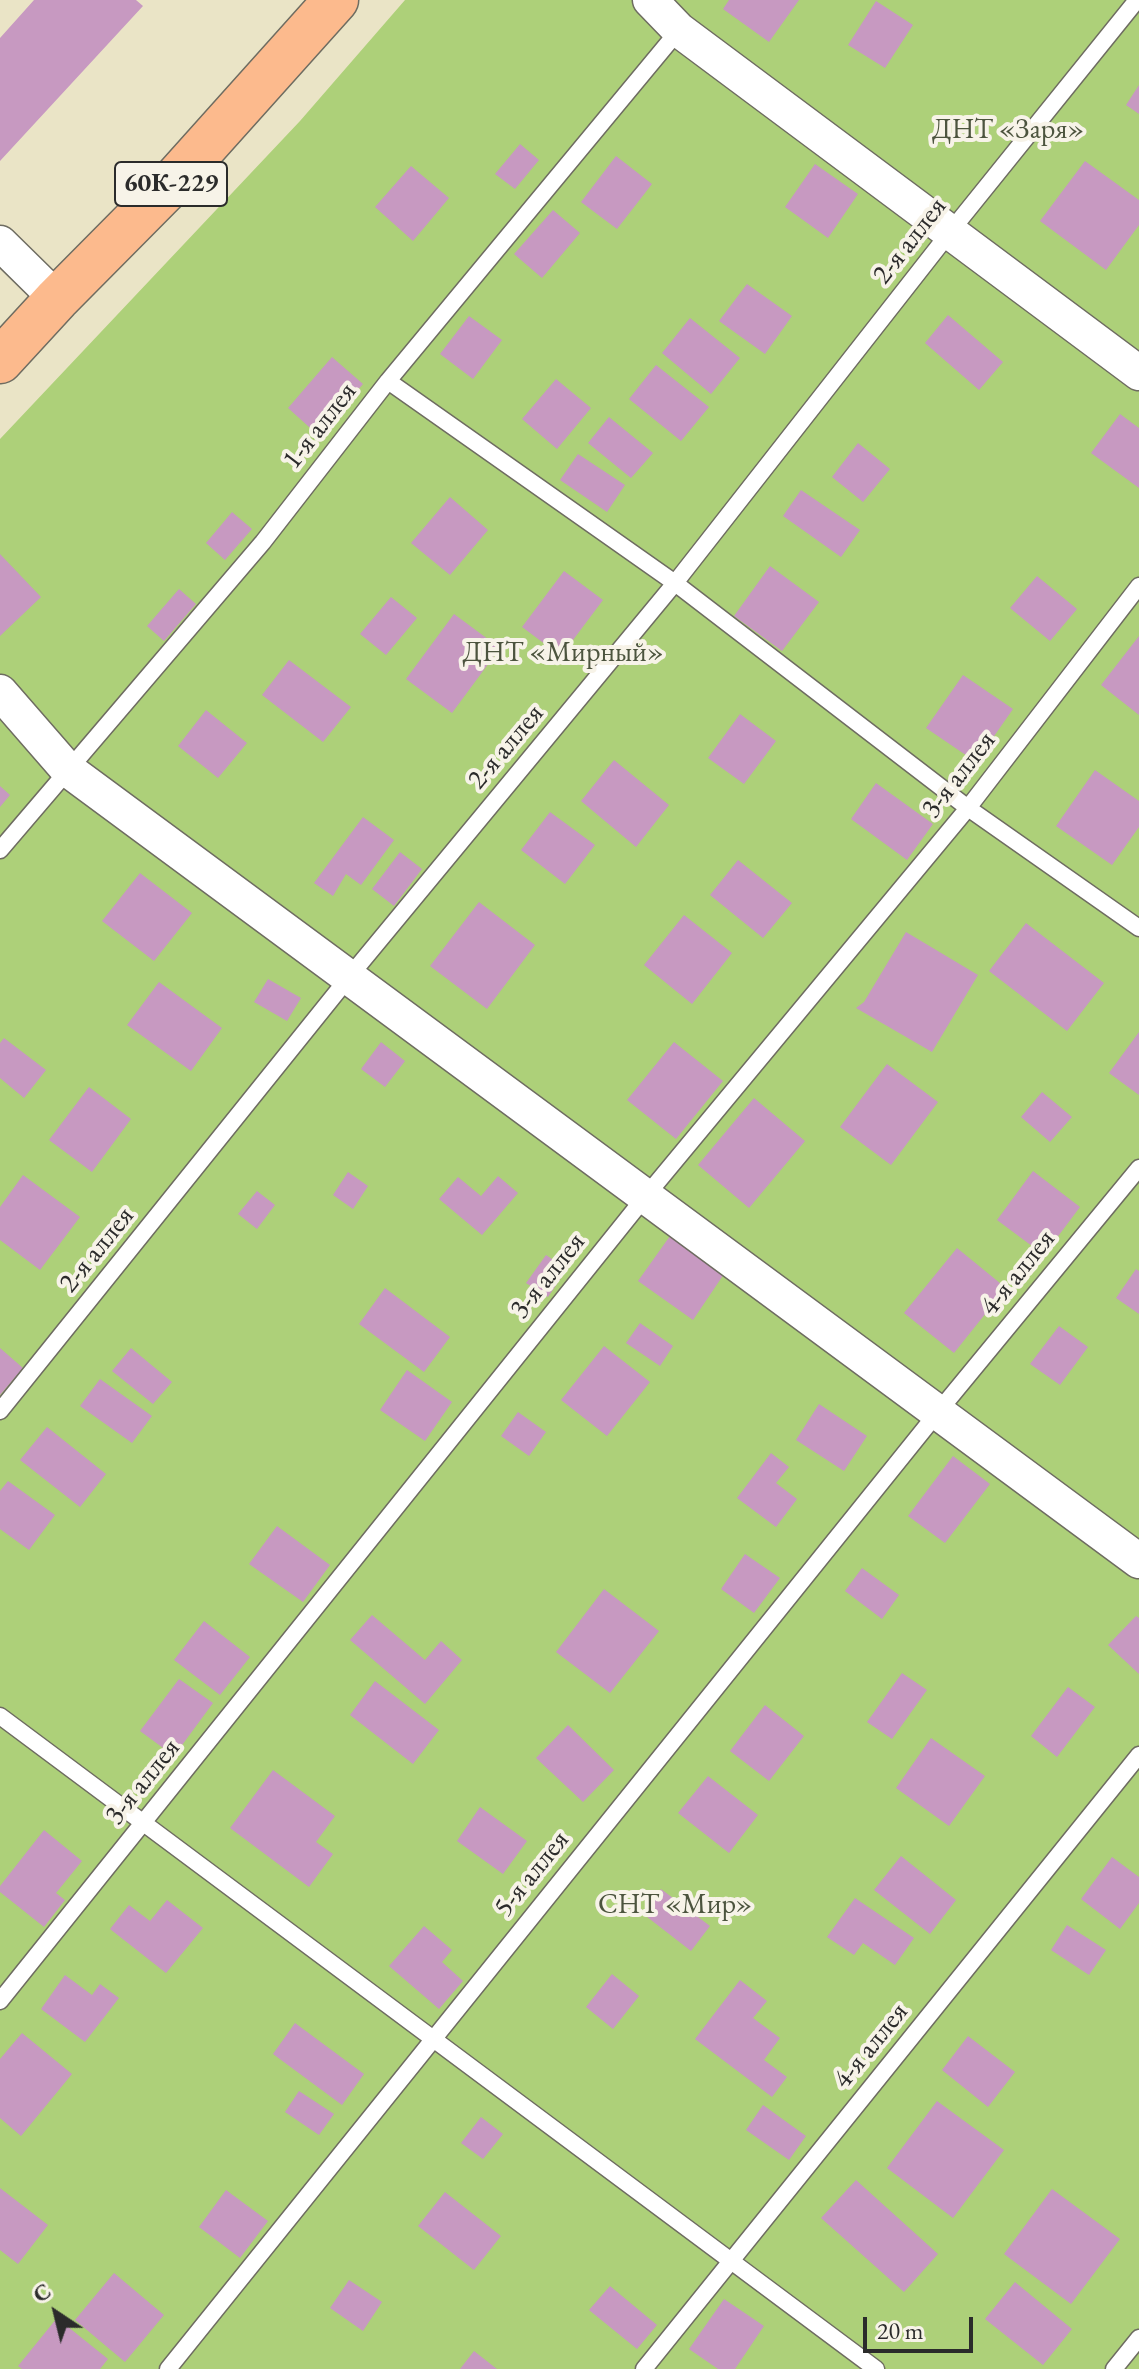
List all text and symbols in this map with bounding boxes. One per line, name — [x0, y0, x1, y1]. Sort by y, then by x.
park label: ДНТ «Заря» — [932, 113, 1084, 147]
road number: 60К-229 — [115, 162, 227, 206]
street label: 2-я аллея — [866, 191, 954, 291]
street label: 1-я аллея — [276, 376, 364, 476]
park label: ДНТ «Мирный» — [462, 636, 664, 670]
street label: 2-я аллея — [461, 698, 551, 796]
street label: 3-я аллея — [915, 725, 1003, 825]
street label: 2-я аллея — [52, 1200, 142, 1300]
street label: 4-я аллея — [973, 1223, 1063, 1323]
street label: 3-я аллея — [503, 1226, 593, 1326]
street label: 3-я аллея — [98, 1732, 188, 1832]
street label: 5-я аллея — [487, 1824, 577, 1924]
park label: СНТ «Мир» — [598, 1888, 752, 1922]
street label: 4-я аллея — [826, 1996, 916, 2096]
north arrow — [16, 2273, 96, 2353]
text: С — [27, 2277, 57, 2309]
scale bar — [867, 2301, 977, 2351]
text: 20 m — [877, 2315, 924, 2346]

